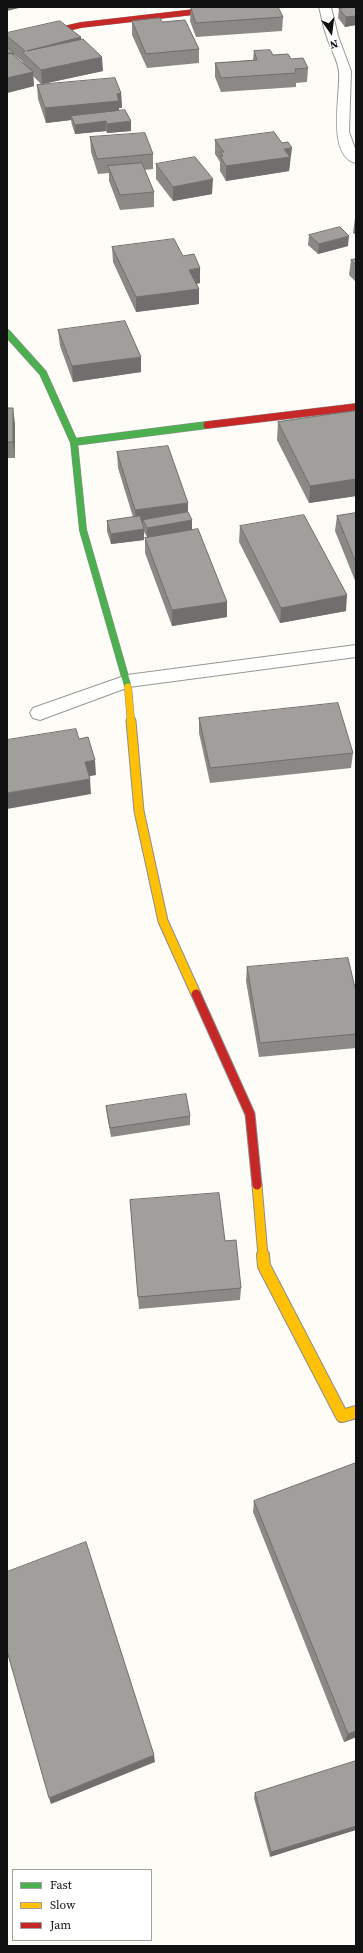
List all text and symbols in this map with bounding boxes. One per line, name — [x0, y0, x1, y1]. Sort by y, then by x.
north arrow — [311, 12, 351, 52]
text: N — [328, 36, 340, 52]
legend — [12, 1869, 152, 1941]
text: Fast — [50, 1877, 72, 1893]
text: Slow — [50, 1897, 75, 1913]
text: Jam — [50, 1917, 71, 1933]

